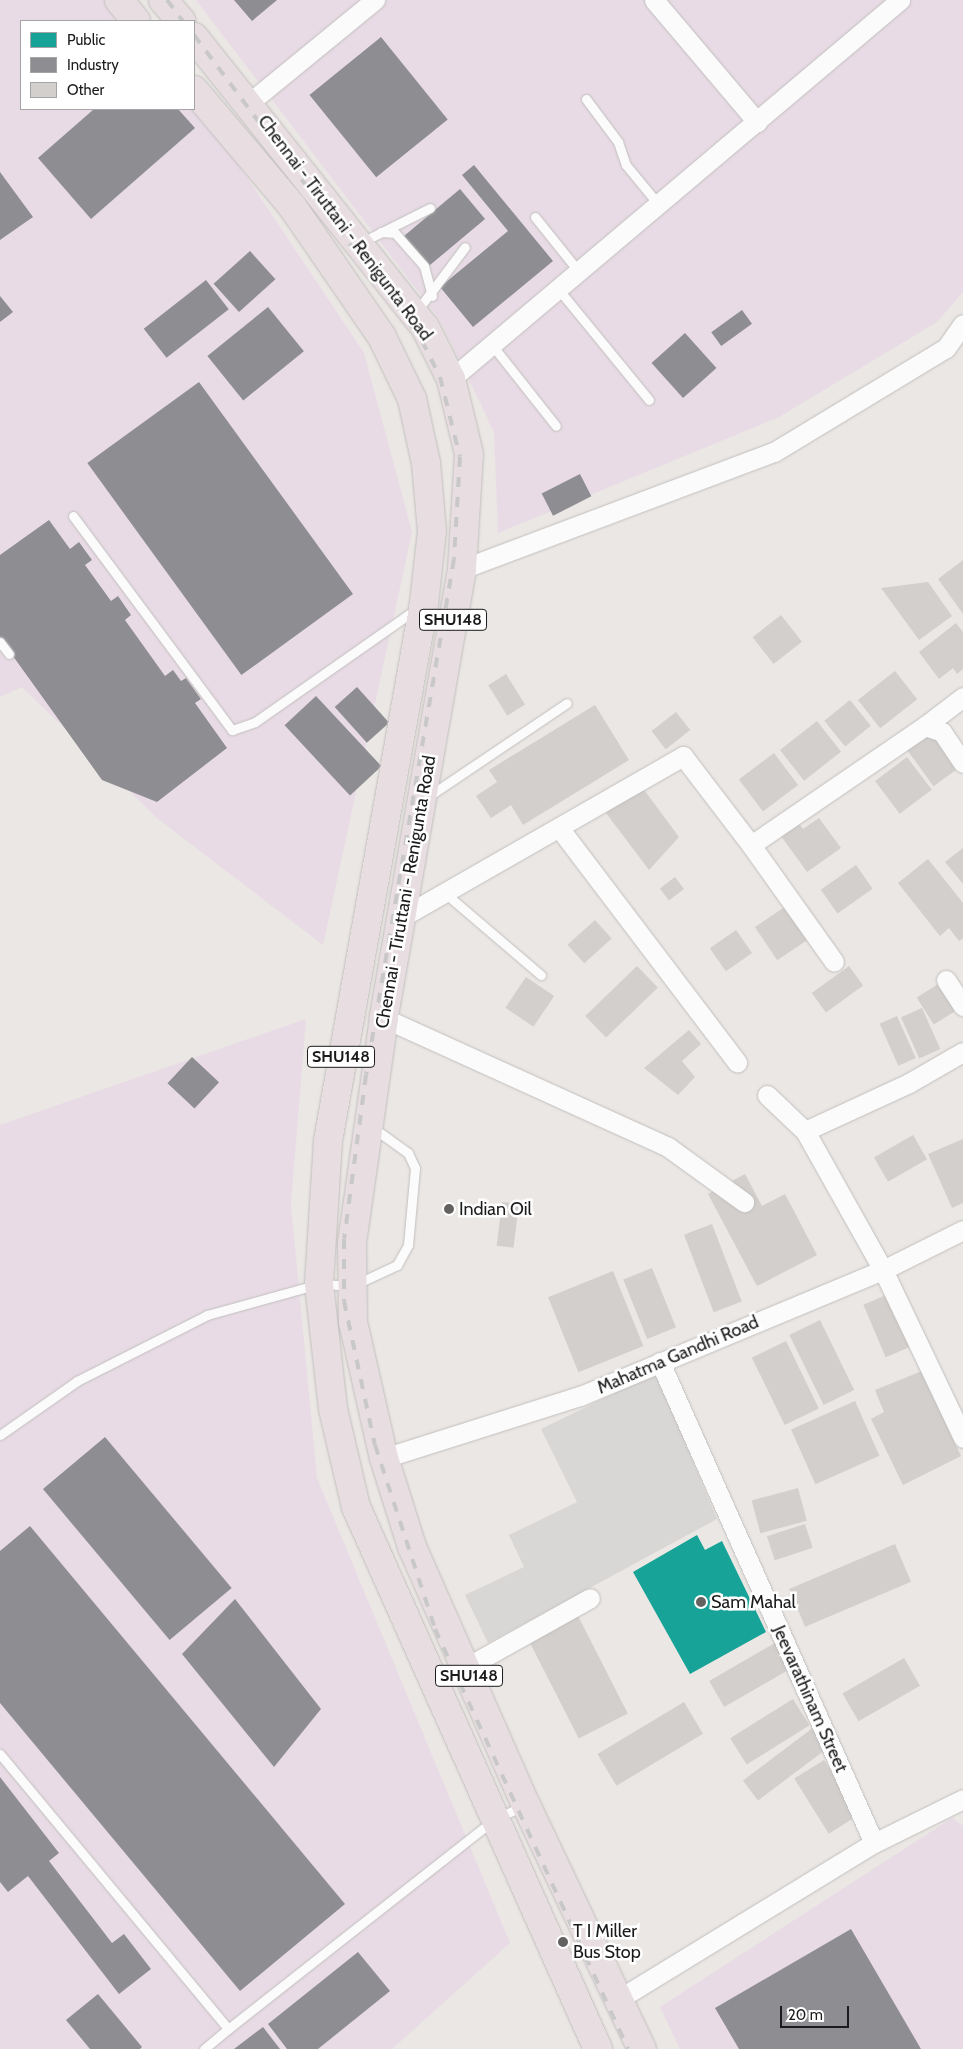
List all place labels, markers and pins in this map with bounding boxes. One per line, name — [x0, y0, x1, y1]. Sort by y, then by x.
place label: Indian Oil — [459, 1198, 532, 1220]
marker: Indian Oil — [443, 1203, 455, 1215]
place label: Sam Mahal — [711, 1591, 796, 1613]
marker: Sam Mahal — [695, 1596, 707, 1608]
place label: T I Miller Bus Stop — [573, 1921, 641, 1964]
marker: T I Miller Bus Stop — [557, 1936, 569, 1948]

